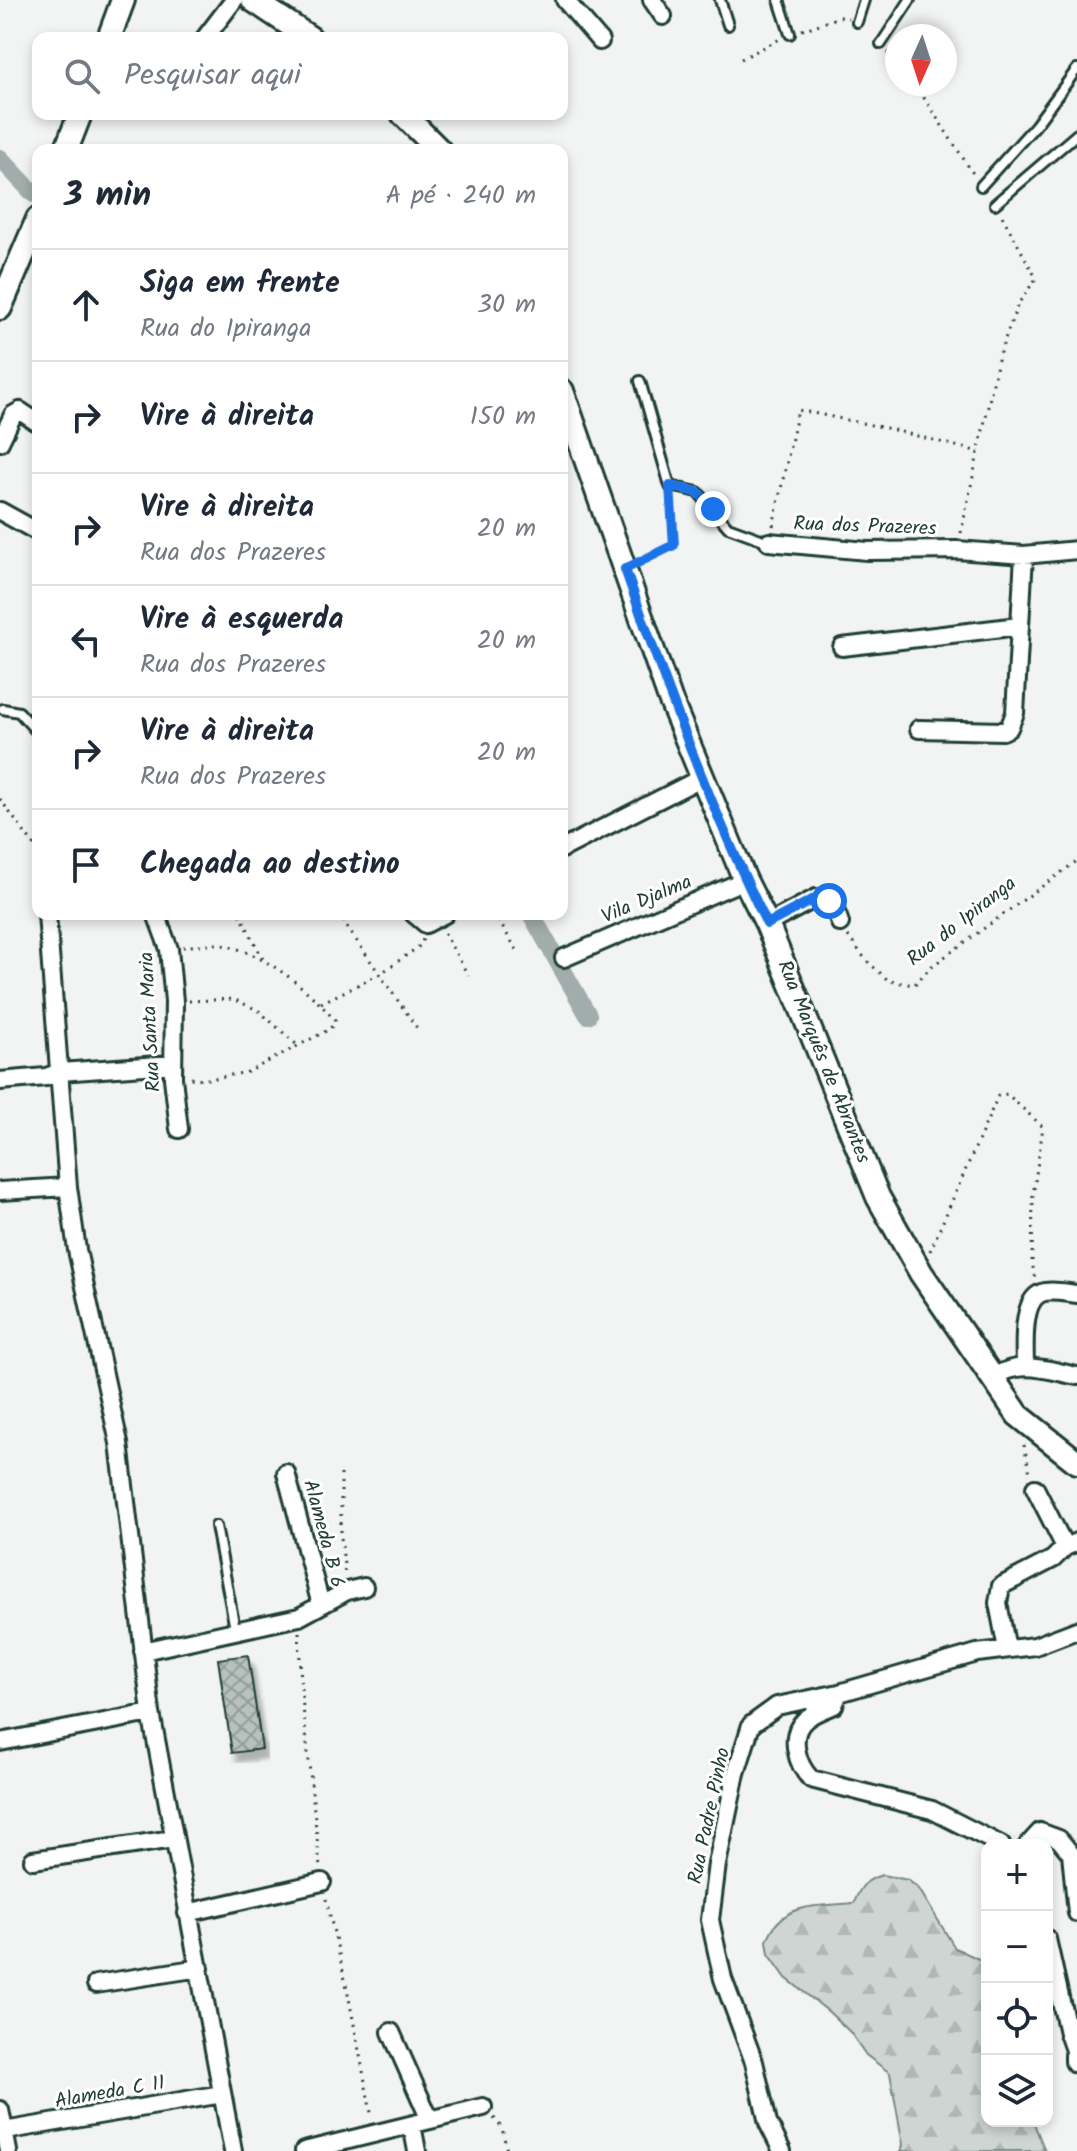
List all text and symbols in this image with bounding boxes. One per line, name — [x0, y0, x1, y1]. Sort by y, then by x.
north arrow — [885, 24, 957, 96]
search box — [32, 32, 568, 120]
text: Pesquisar aqui — [124, 52, 301, 100]
icon: search — [60, 54, 104, 98]
text: 3 min — [64, 169, 151, 223]
text: A pé · 240 m — [385, 175, 536, 217]
text: Siga em frente — [140, 260, 340, 308]
icon: ahead — [64, 283, 108, 327]
text: 30 m — [477, 284, 536, 326]
text: Rua do Ipiranga — [140, 308, 311, 350]
text: Vire à direita — [140, 393, 314, 441]
icon: right — [64, 395, 108, 439]
text: 150 m — [470, 396, 536, 438]
text: Vire à direita — [140, 484, 314, 532]
route end — [695, 491, 731, 527]
icon: right — [64, 507, 108, 551]
text: 20 m — [477, 508, 536, 550]
street label: Rua dos Prazeres — [793, 509, 938, 546]
text: Rua dos Prazeres — [140, 532, 326, 574]
text: Vire à esquerda — [140, 596, 344, 644]
icon: left — [64, 619, 108, 663]
text: 20 m — [477, 620, 536, 662]
text: Rua dos Prazeres — [140, 644, 326, 686]
text: Vire à direita — [140, 708, 314, 756]
icon: right — [64, 731, 108, 775]
text: 20 m — [477, 732, 536, 774]
text: Rua dos Prazeres — [140, 756, 326, 798]
text: Chegada ao destino — [140, 841, 400, 889]
icon: arrive — [64, 843, 108, 887]
street label: Vila Djalma — [597, 867, 697, 933]
street label: Rua do Ipiranga — [900, 869, 1024, 975]
route start — [811, 883, 847, 919]
street label: Rua Santa Maria — [131, 951, 171, 1093]
street label: Rua Marquês de Abrantes — [768, 956, 879, 1169]
street label: Alameda B 6 — [293, 1476, 353, 1592]
street label: Rua Padre Pinho — [680, 1745, 740, 1887]
map controls — [981, 1839, 1053, 2127]
button: + — [981, 1839, 1053, 1911]
button: − — [981, 1911, 1053, 1983]
button: locate — [981, 1983, 1053, 2055]
button: layers — [981, 2055, 1053, 2127]
street label: Alameda C 11 — [52, 2068, 168, 2118]

